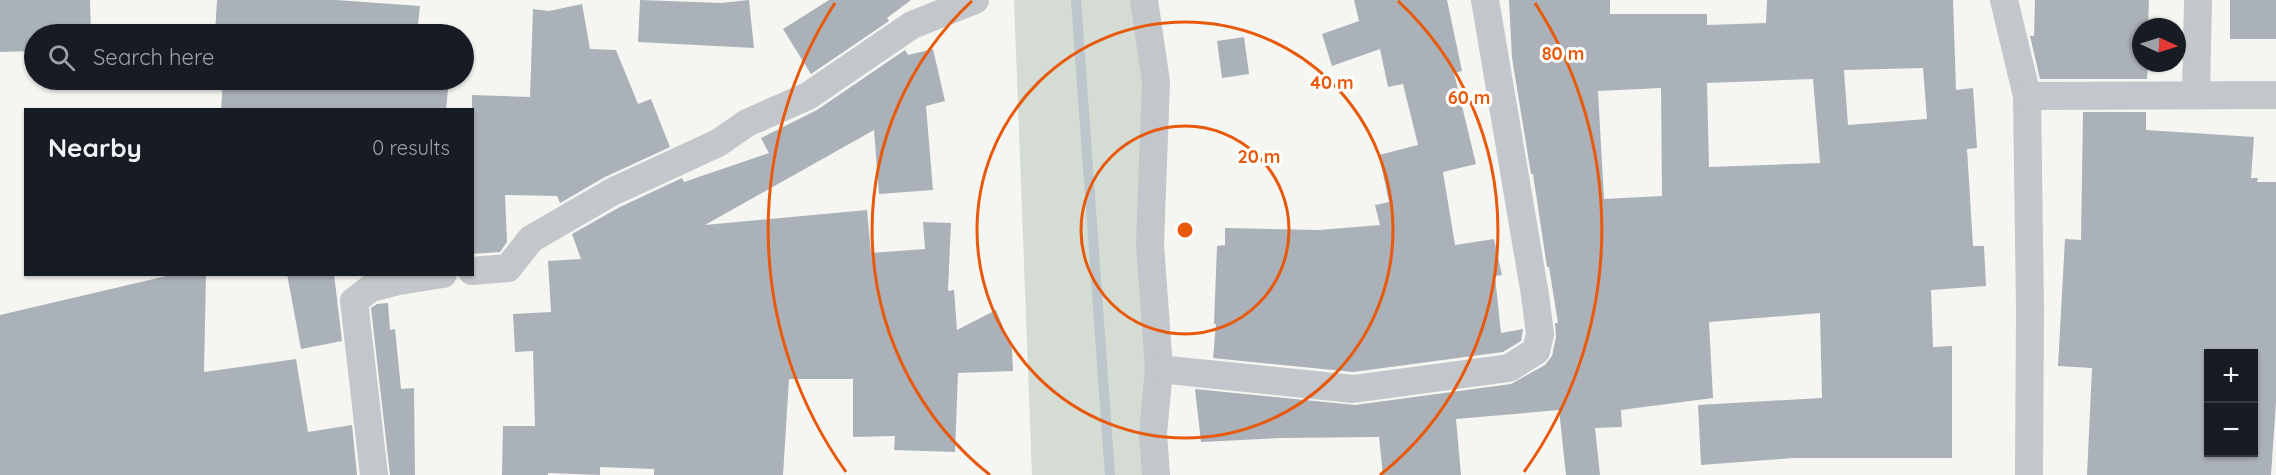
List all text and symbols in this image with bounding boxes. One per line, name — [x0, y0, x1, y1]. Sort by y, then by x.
north arrow — [2132, 18, 2186, 72]
search box — [24, 24, 474, 90]
icon: search — [45, 41, 78, 74]
text: 80 m — [1542, 42, 1584, 65]
text: Search here — [93, 43, 214, 71]
text: 40 m — [1310, 71, 1354, 94]
text: 60 m — [1448, 86, 1490, 109]
text: Nearby — [48, 131, 142, 164]
text: 0 results — [372, 135, 450, 160]
text: 20 m — [1238, 145, 1280, 168]
centre of rings — [1175, 220, 1195, 240]
map controls — [2204, 349, 2258, 457]
button: + — [2204, 349, 2258, 403]
button: − — [2204, 403, 2258, 457]

